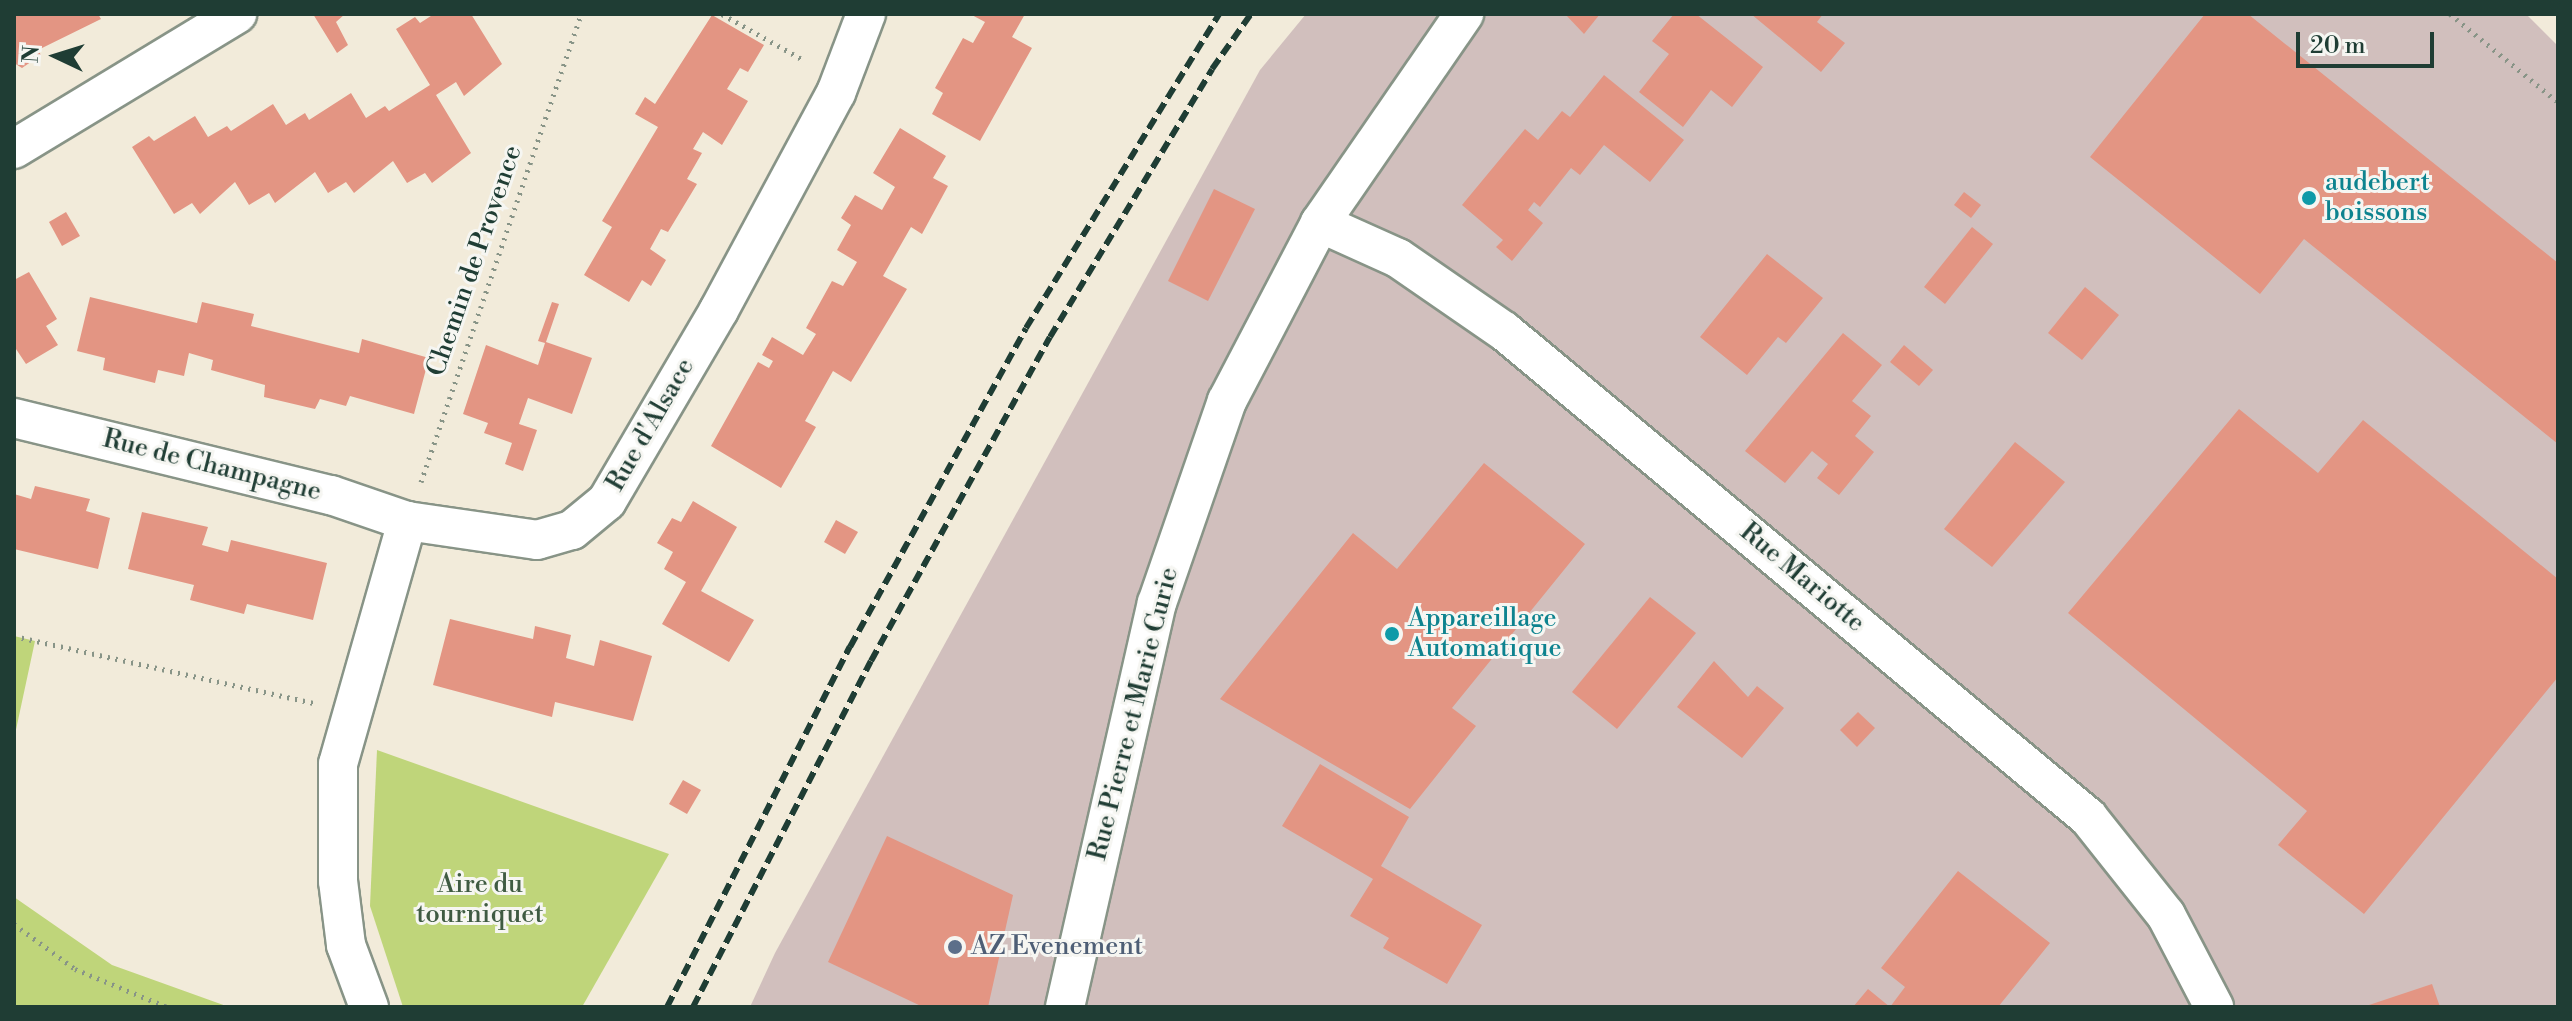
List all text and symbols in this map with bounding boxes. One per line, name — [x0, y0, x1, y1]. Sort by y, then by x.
north arrow — [16, 16, 96, 96]
scale bar — [2300, 16, 2438, 66]
text: 20 m — [2310, 31, 2366, 61]
text: N — [17, 45, 46, 64]
street label: Chemin de Provence — [421, 141, 529, 381]
place label: audebert boissons — [2325, 167, 2430, 228]
marker: audebert boissons — [2300, 189, 2318, 207]
street label: Rue d'Alsace — [600, 353, 702, 497]
street label: Rue de Champagne — [100, 424, 324, 508]
street label: Rue Mariotte — [1733, 517, 1871, 639]
street label: Rue Pierre et Marie Curie — [1082, 564, 1186, 864]
place label: Appareillage Automatique — [1408, 603, 1562, 664]
marker: Appareillage Automatique — [1383, 625, 1401, 643]
park label: Aire du tourniquet — [416, 869, 544, 930]
place label: AZ Evenement — [971, 931, 1143, 963]
marker: AZ Evenement — [946, 938, 964, 956]

